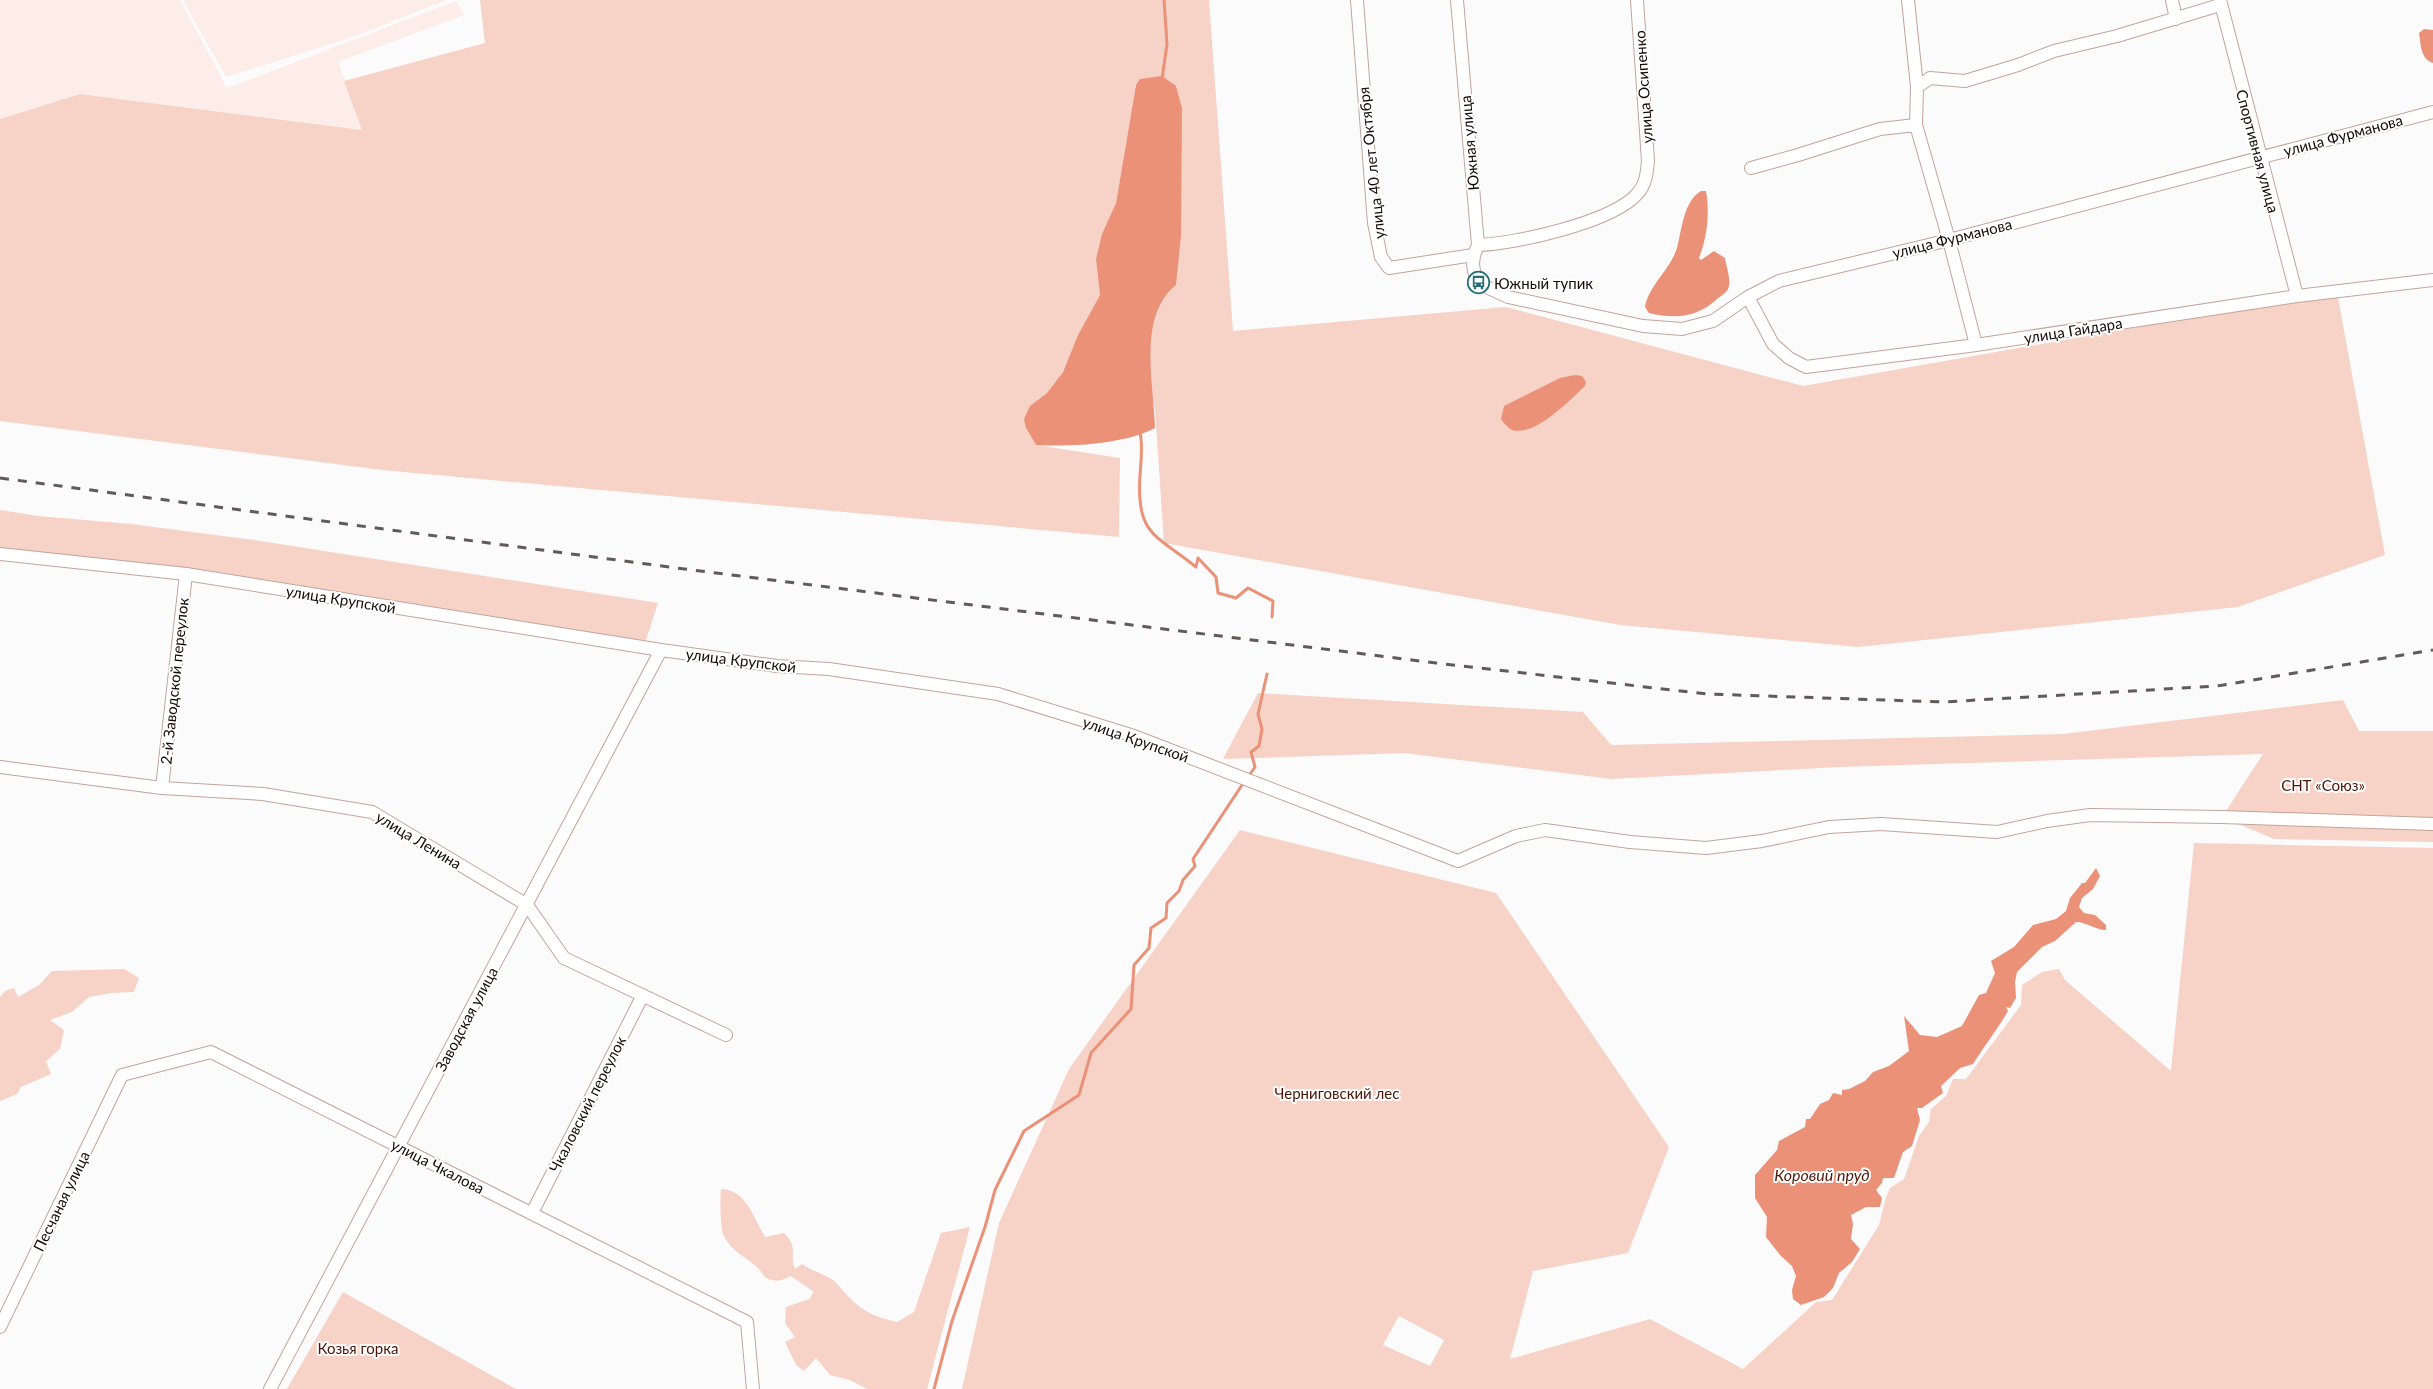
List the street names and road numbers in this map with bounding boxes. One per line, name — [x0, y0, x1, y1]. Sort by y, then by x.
street label: улица Осипенко — [1630, 30, 1656, 144]
street label: улица 40 лет Октября — [1354, 86, 1388, 240]
street label: Спортивная улица — [2233, 87, 2283, 215]
street label: Южная улица — [1456, 95, 1482, 191]
street label: улица Фурманова — [2281, 110, 2405, 160]
street label: улица Фурманова — [1890, 214, 2014, 262]
street label: улица Гайдара — [2023, 313, 2123, 347]
street label: улица Крупской — [285, 581, 397, 617]
street label: 2-й Заводской переулок — [156, 596, 192, 765]
street label: улица Крупской — [685, 644, 797, 676]
street label: улица Крупской — [1081, 712, 1191, 766]
street label: улица Ленина — [373, 807, 465, 873]
street label: Заводская улица — [431, 964, 501, 1074]
street label: Чкаловский переулок — [545, 1033, 629, 1175]
street label: улица Чкалова — [388, 1135, 488, 1197]
street label: Песчаная улица — [29, 1148, 93, 1254]

